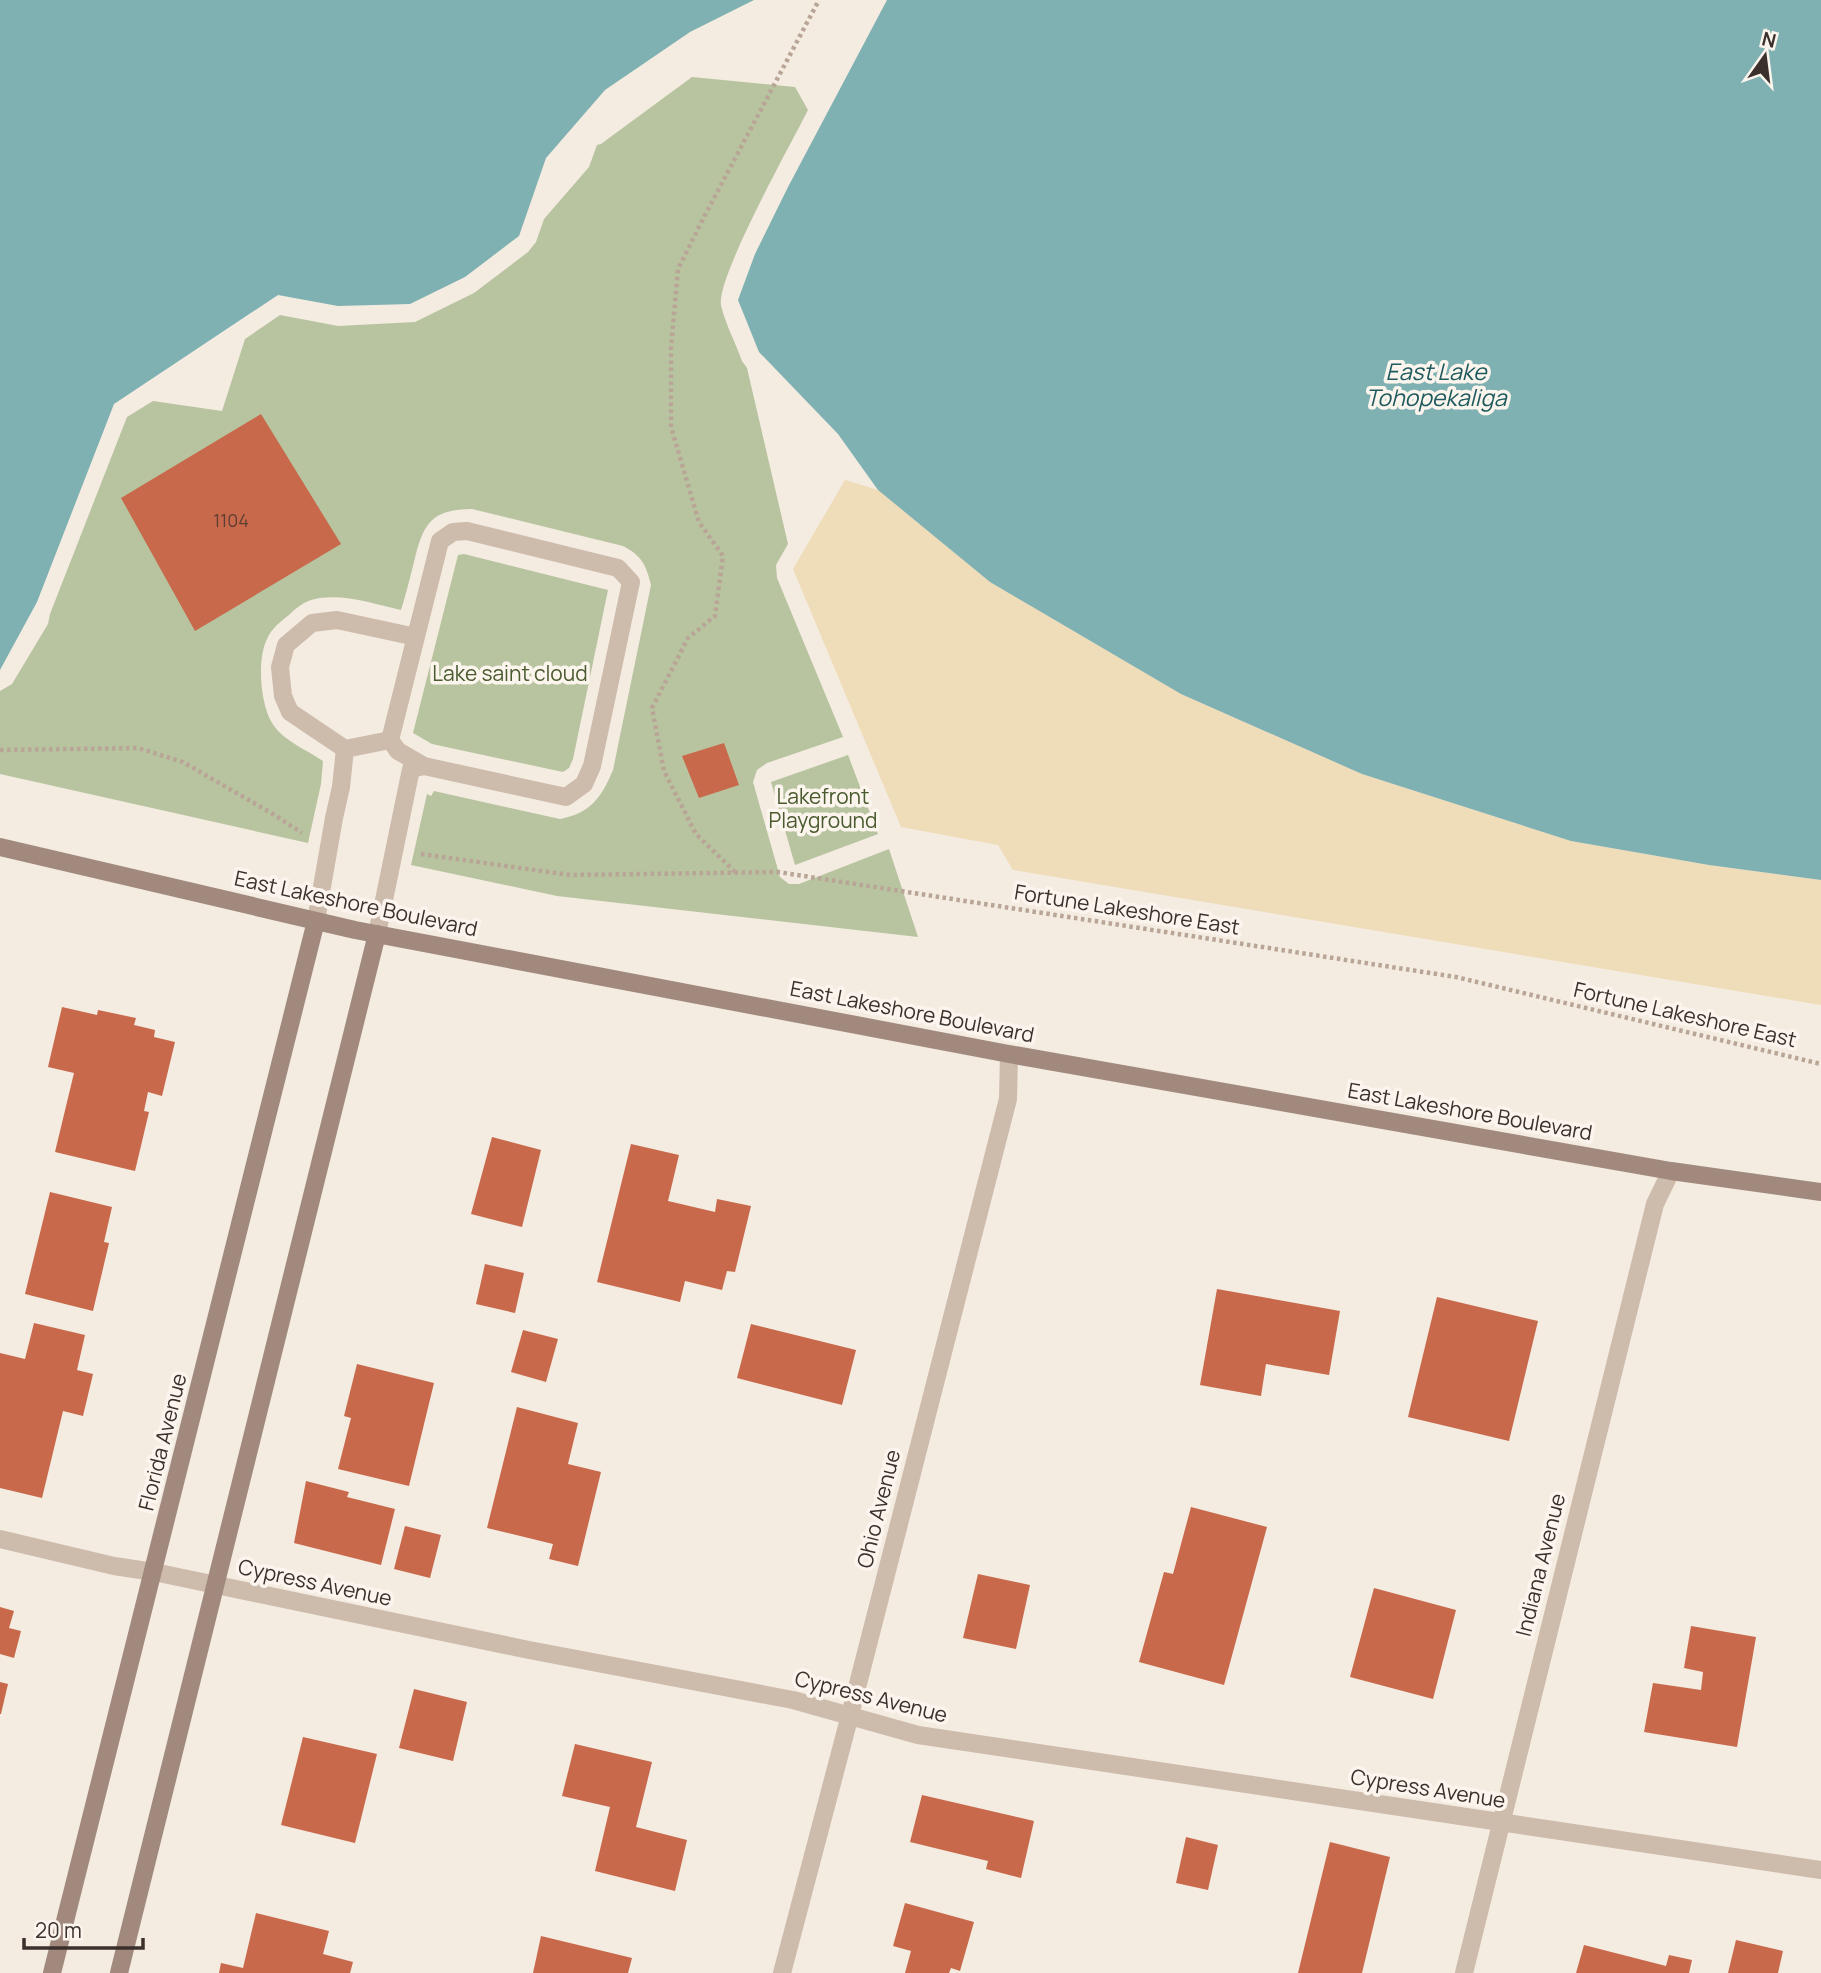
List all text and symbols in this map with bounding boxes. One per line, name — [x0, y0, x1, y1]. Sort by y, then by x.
north arrow — [1730, 21, 1800, 91]
text: N — [1759, 25, 1779, 54]
water label: East Lake Tohopekaliga — [1365, 355, 1508, 413]
house number: 1104 — [213, 508, 249, 532]
park label: Lake saint cloud — [432, 659, 588, 687]
park label: Lakefront Playground — [769, 782, 877, 834]
street label: East Lakeshore Boulevard — [232, 864, 480, 942]
street label: Fortune Lakeshore East — [1013, 877, 1242, 941]
street label: East Lakeshore Boulevard — [788, 974, 1037, 1048]
street label: Fortune Lakeshore East — [1571, 975, 1799, 1053]
street label: East Lakeshore Boulevard — [1346, 1076, 1595, 1146]
street label: Florida Avenue — [131, 1370, 193, 1513]
street label: Ohio Avenue — [850, 1447, 906, 1571]
street label: Indiana Avenue — [1509, 1490, 1571, 1639]
street label: Cypress Avenue — [236, 1552, 395, 1612]
street label: Cypress Avenue — [792, 1664, 950, 1729]
street label: Cypress Avenue — [1349, 1762, 1508, 1814]
scale bar — [24, 1906, 144, 1950]
text: 20 m — [35, 1916, 82, 1944]

